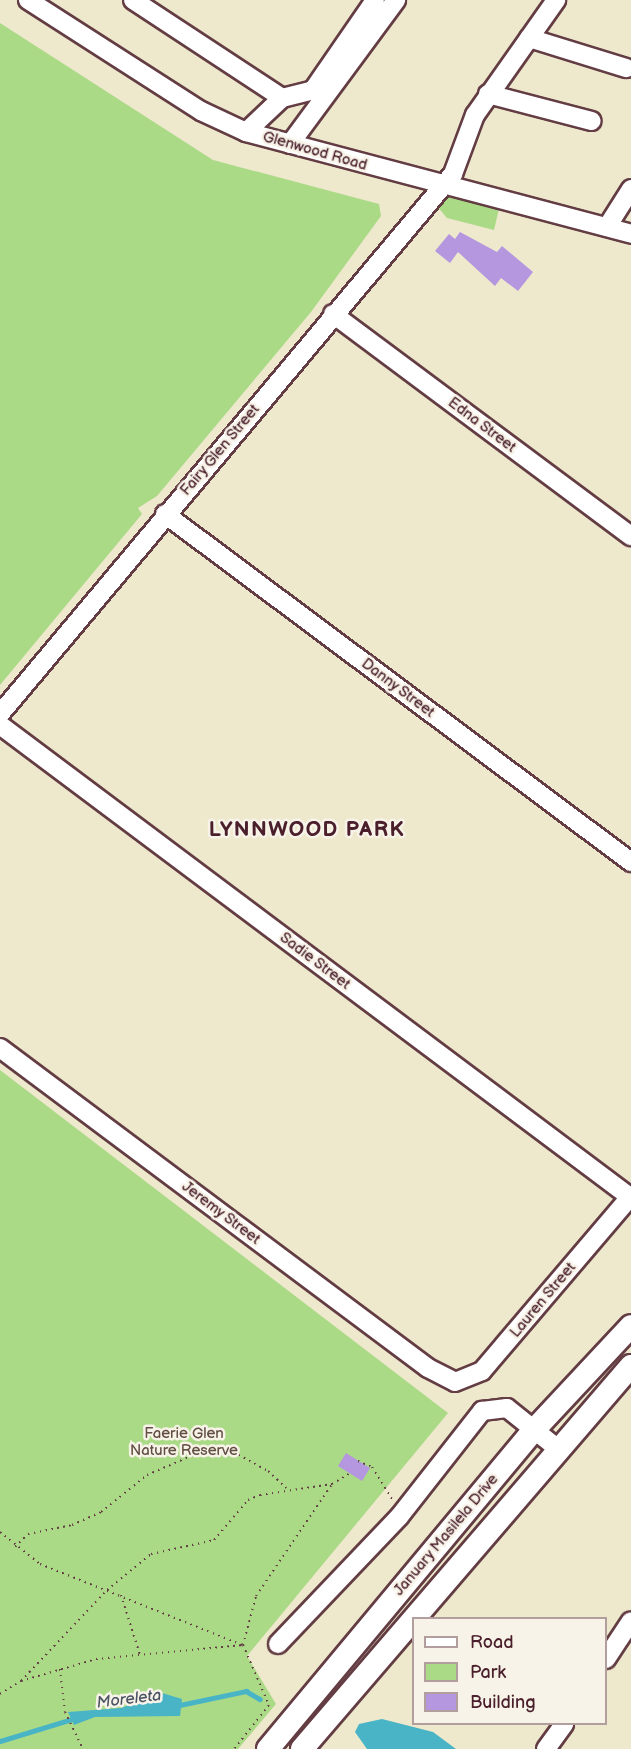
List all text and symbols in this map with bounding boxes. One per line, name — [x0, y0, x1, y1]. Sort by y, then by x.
street label: Glenwood Road — [261, 128, 369, 174]
street label: Edna Street — [444, 394, 520, 456]
street label: Fairy Glen Street — [176, 400, 264, 500]
street label: Danny Street — [357, 654, 439, 722]
district label: LYNNWOOD PARK — [209, 817, 405, 843]
street label: Sadie Street — [276, 929, 354, 993]
street label: Jeremy Street — [178, 1177, 264, 1249]
street label: Lauren Street — [506, 1259, 580, 1341]
park label: Faerie Glen Nature Reserve — [130, 1424, 238, 1459]
street label: January Masilela Drive — [390, 1470, 502, 1600]
legend — [412, 1617, 607, 1725]
text: Road — [470, 1632, 514, 1653]
text: Park — [470, 1662, 506, 1683]
water label: Moreleta — [96, 1687, 162, 1713]
text: Building — [470, 1692, 536, 1713]

